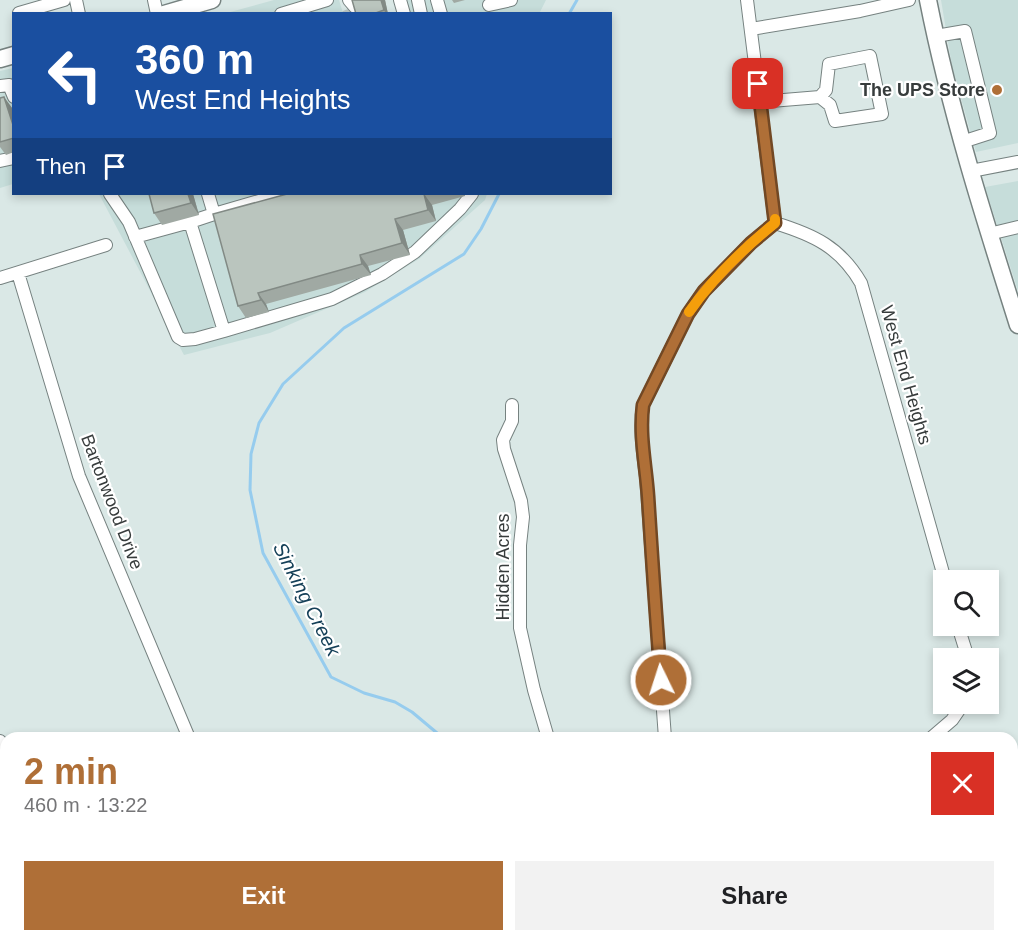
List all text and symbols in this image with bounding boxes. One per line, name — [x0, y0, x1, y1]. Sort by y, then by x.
icon: left — [36, 36, 114, 114]
text: 360 m — [135, 36, 254, 83]
pin — [732, 58, 783, 109]
icon: arrive — [741, 67, 774, 100]
place label: The UPS Store — [860, 80, 985, 100]
marker: The UPS Store — [990, 83, 1004, 97]
text: West End Heights — [135, 85, 351, 115]
icon: arrive — [98, 150, 131, 183]
text: Then — [36, 154, 86, 179]
street label: West End Heights — [877, 303, 935, 447]
street label: Bartonwood Drive — [77, 432, 147, 572]
street label: Hidden Acres — [493, 513, 513, 621]
water label: Sinking Creek — [269, 539, 346, 660]
map controls — [933, 570, 999, 714]
button: search — [933, 570, 999, 636]
position arrow — [629, 648, 693, 712]
button: layers — [933, 648, 999, 714]
text: 2 min — [24, 751, 118, 792]
button: close — [931, 752, 994, 815]
text: 460 m · 13:22 — [24, 794, 147, 816]
button: Exit — [24, 861, 503, 930]
button: Share — [515, 861, 994, 930]

